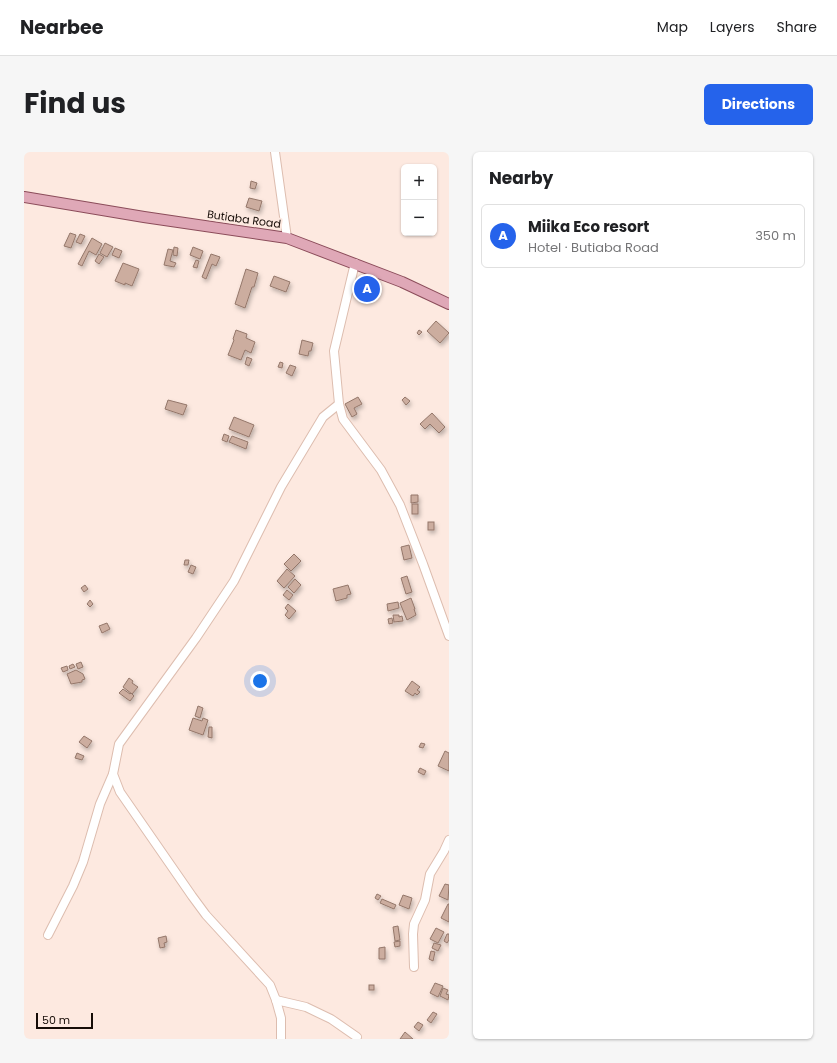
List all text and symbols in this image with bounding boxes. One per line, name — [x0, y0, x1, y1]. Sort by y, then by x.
text: Nearbee — [20, 14, 103, 41]
text: Map — [657, 17, 688, 37]
text: Layers — [710, 17, 754, 37]
text: Share — [776, 17, 817, 37]
text: Find us — [24, 84, 126, 123]
button: Directions — [704, 84, 813, 125]
map controls — [401, 164, 437, 236]
button: + — [401, 164, 437, 200]
text: Nearby — [489, 166, 553, 190]
button: − — [401, 200, 437, 236]
street label: Butiaba Road — [206, 206, 282, 232]
text: Miika Eco resort — [528, 216, 649, 237]
text: A — [498, 226, 508, 245]
text: 350 m — [755, 226, 796, 245]
text: Hotel · Butiaba Road — [528, 238, 659, 257]
pin: A — [354, 274, 380, 304]
your location — [250, 671, 270, 691]
scale bar — [36, 1011, 93, 1030]
text: 50 m — [42, 1012, 70, 1028]

